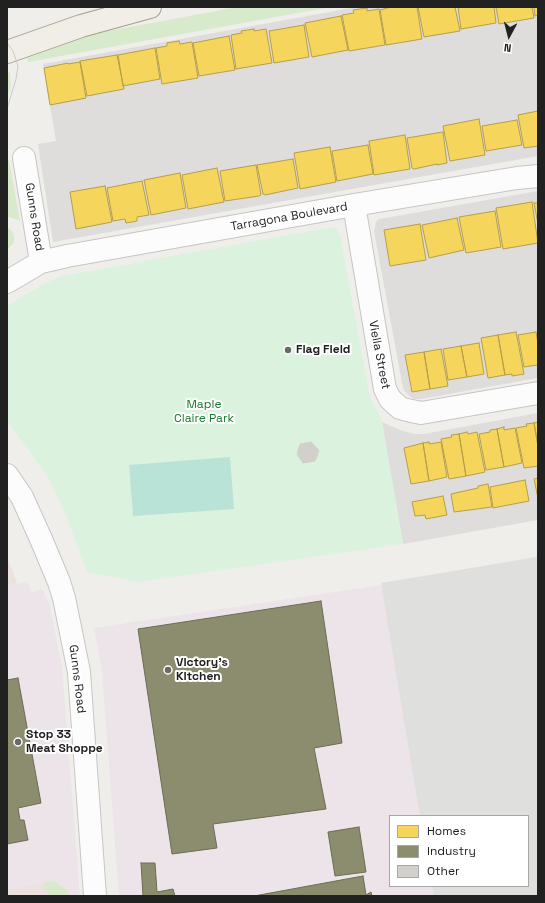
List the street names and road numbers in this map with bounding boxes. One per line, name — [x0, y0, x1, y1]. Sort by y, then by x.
street label: Gunns Road — [22, 182, 46, 252]
street label: Tarragona Boulevard — [229, 200, 349, 234]
street label: Viella Street — [365, 319, 393, 391]
street label: Gunns Road — [66, 644, 88, 714]

